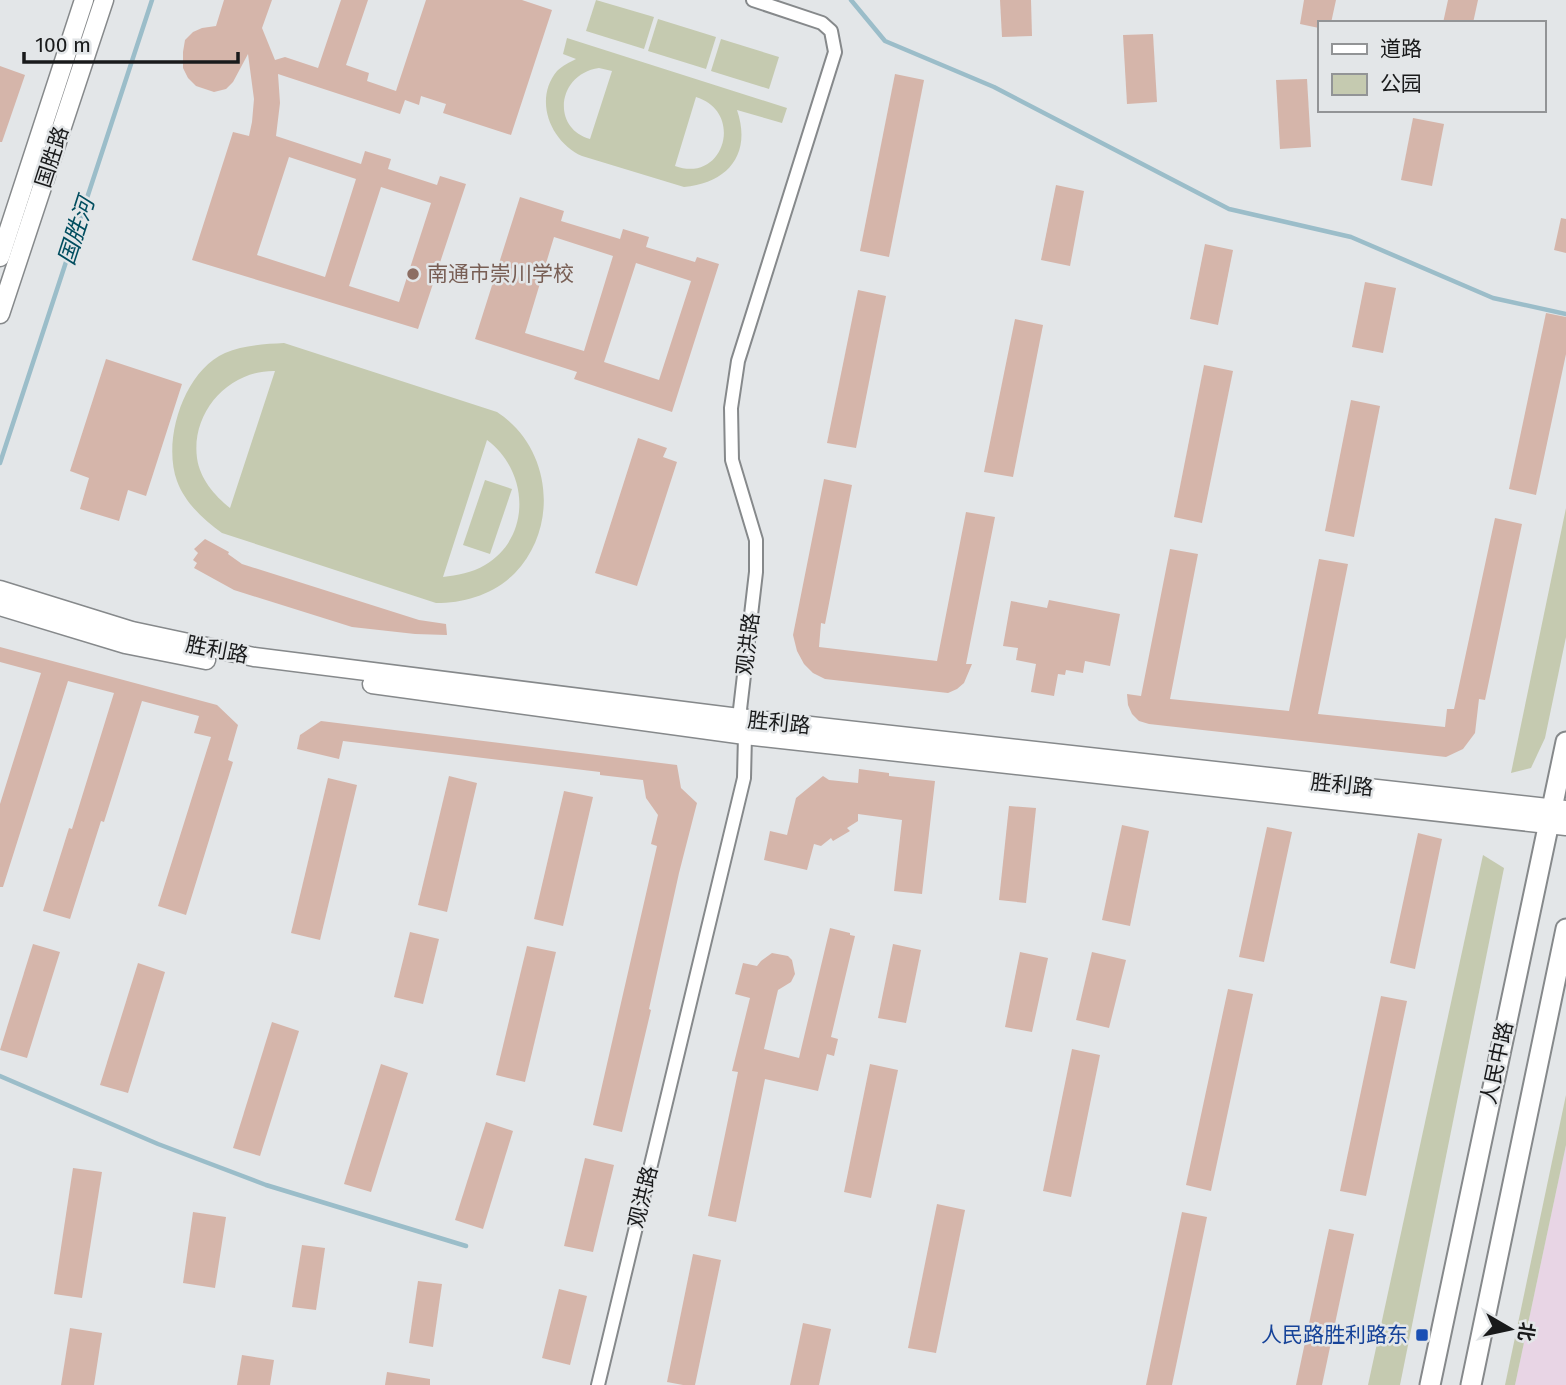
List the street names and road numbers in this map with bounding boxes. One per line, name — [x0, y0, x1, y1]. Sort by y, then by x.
street label: 国胜路 — [30, 123, 74, 191]
street label: 观洪路 — [731, 611, 765, 677]
street label: 胜利路 — [184, 631, 250, 669]
street label: 胜利路 — [746, 707, 812, 739]
street label: 胜利路 — [1309, 769, 1375, 801]
street label: 人民中路 — [1476, 1019, 1518, 1107]
street label: 观洪路 — [623, 1163, 663, 1231]

